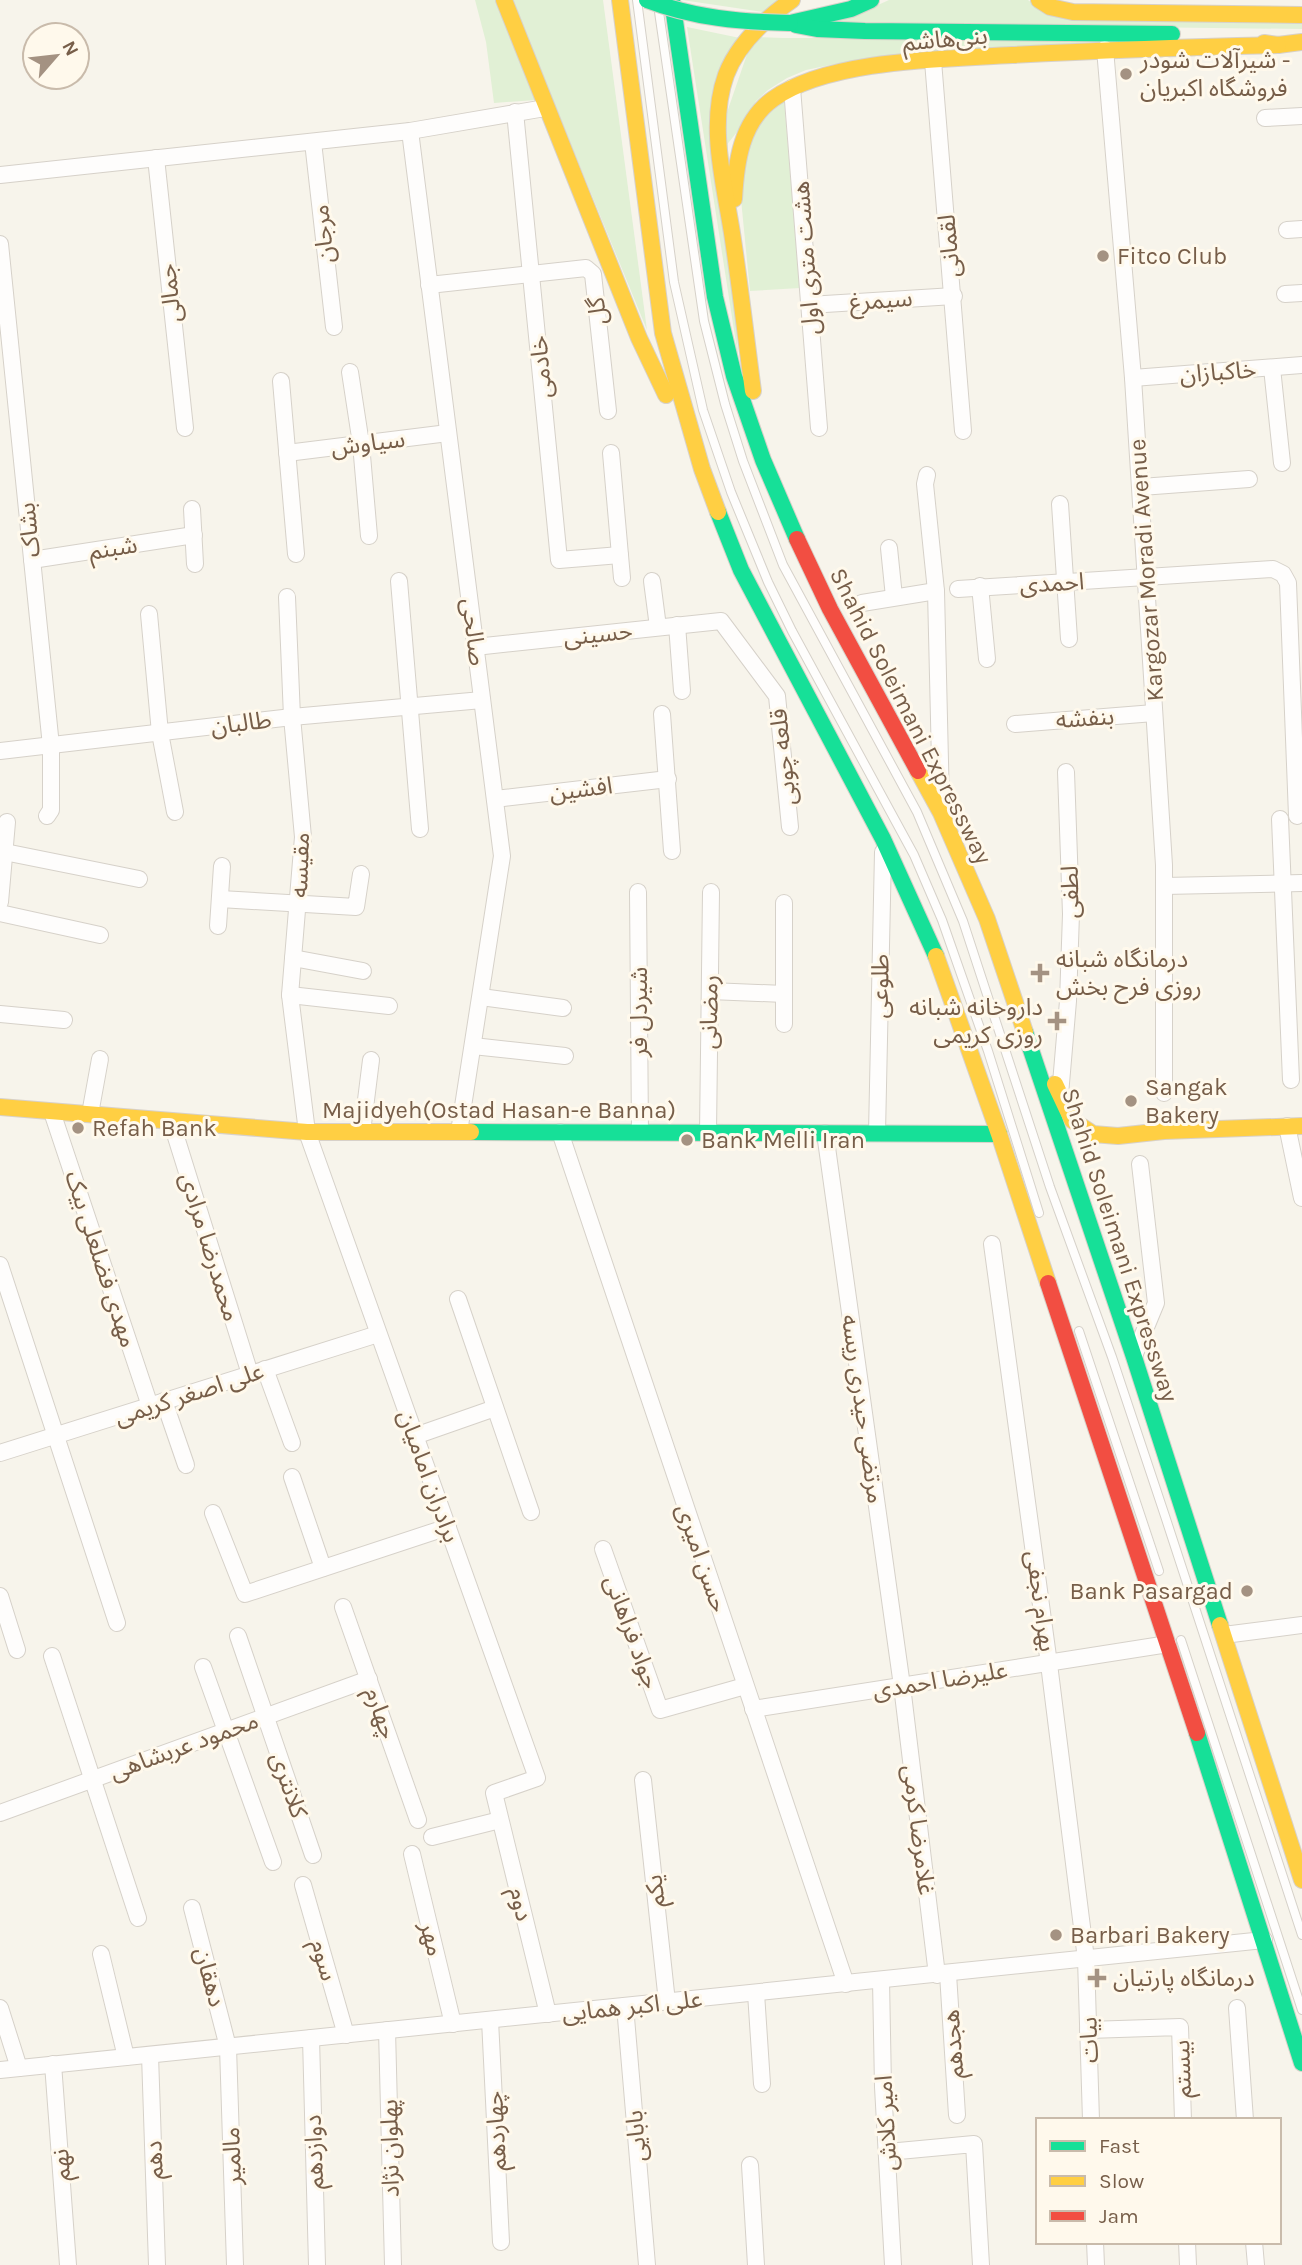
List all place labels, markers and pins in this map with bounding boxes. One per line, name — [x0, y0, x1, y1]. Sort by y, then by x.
place label: شیرآلات شودر - فروشگاه اکبریان — [1139, 46, 1290, 102]
marker: شیرآلات شودر - فروشگاه اکبریان — [1118, 66, 1134, 82]
place label: Fitco Club — [1117, 242, 1227, 270]
marker: Fitco Club — [1095, 248, 1111, 264]
place label: درمانگاه شبانه روزی فرح بخش — [1056, 945, 1202, 1004]
marker: درمانگاه شبانه روزی فرح بخش — [1030, 963, 1050, 983]
place label: داروخانه شبانه روزی کریمی — [909, 993, 1043, 1049]
marker: داروخانه شبانه روزی کریمی — [1049, 1013, 1065, 1029]
place label: Sangak Bakery — [1145, 1073, 1228, 1129]
marker: Sangak Bakery — [1123, 1093, 1139, 1109]
place label: Refah Bank — [92, 1114, 217, 1142]
marker: Refah Bank — [70, 1120, 86, 1136]
place label: Bank Melli Iran — [701, 1126, 865, 1154]
marker: Bank Melli Iran — [679, 1132, 695, 1148]
place label: Bank Pasargad — [1070, 1577, 1233, 1605]
marker: Bank Pasargad — [1239, 1583, 1255, 1599]
place label: Barbari Bakery — [1070, 1921, 1230, 1949]
marker: Barbari Bakery — [1048, 1927, 1064, 1943]
place label: درمانگاه پارتیان — [1113, 1964, 1255, 1993]
marker: درمانگاه پارتیان — [1087, 1968, 1107, 1988]

